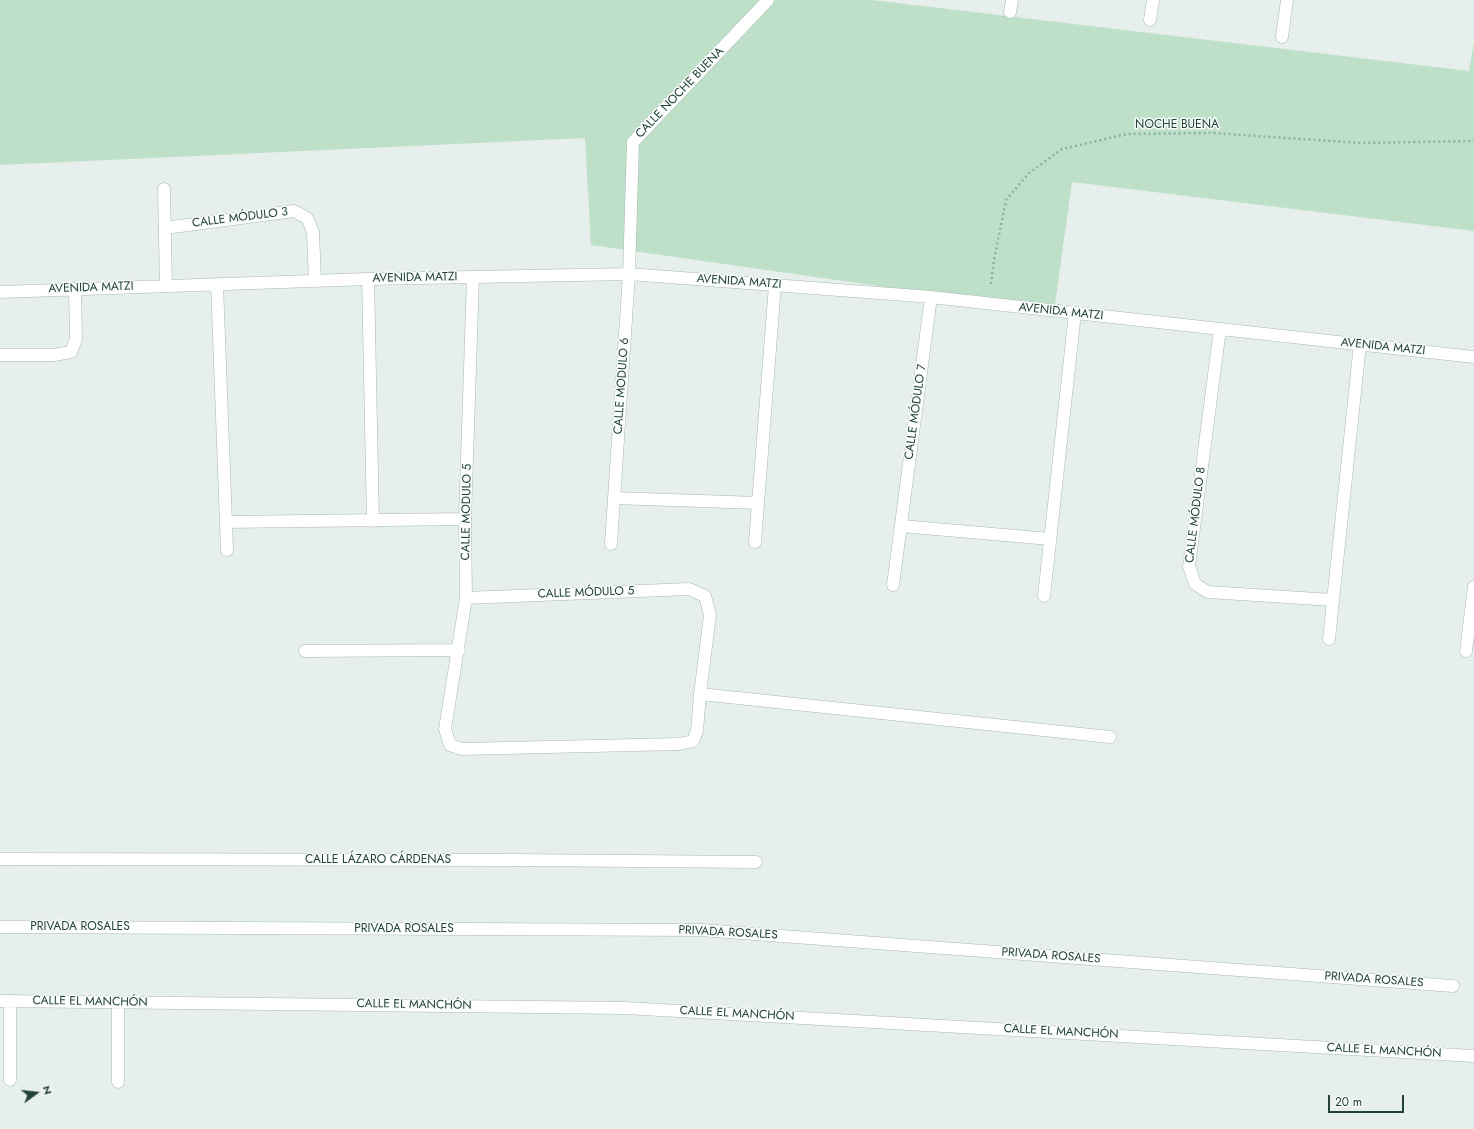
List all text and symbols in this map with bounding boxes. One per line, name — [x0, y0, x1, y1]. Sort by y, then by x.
street label: CALLE NOCHE BUENA — [633, 45, 727, 141]
street label: NOCHE BUENA — [1135, 118, 1219, 132]
street label: CALLE MÓDULO 3 — [191, 205, 289, 231]
street label: AVENIDA MATZI — [372, 270, 458, 286]
street label: AVENIDA MATZI — [696, 272, 782, 292]
street label: AVENIDA MATZI — [48, 279, 134, 297]
street label: AVENIDA MATZI — [1018, 300, 1104, 324]
street label: AVENIDA MATZI — [1340, 335, 1426, 359]
street label: CALLE MODULO 6 — [611, 337, 633, 435]
street label: CALLE MÓDULO 7 — [902, 363, 930, 461]
street label: CALLE MODULO 5 — [459, 464, 475, 560]
street label: CALLE MÓDULO 8 — [1183, 466, 1209, 564]
street label: CALLE MÓDULO 5 — [537, 584, 635, 602]
street label: CALLE LÁZARO CÁRDENAS — [305, 853, 451, 867]
street label: PRIVADA ROSALES — [30, 920, 130, 934]
street label: PRIVADA ROSALES — [354, 922, 454, 936]
street label: PRIVADA ROSALES — [678, 923, 778, 943]
street label: PRIVADA ROSALES — [1001, 945, 1101, 967]
street label: PRIVADA ROSALES — [1324, 969, 1424, 991]
street label: CALLE EL MANCHÓN — [32, 994, 148, 1010]
street label: CALLE EL MANCHÓN — [356, 997, 472, 1013]
street label: CALLE EL MANCHÓN — [679, 1004, 795, 1024]
street label: CALLE EL MANCHÓN — [1003, 1022, 1119, 1042]
street label: CALLE EL MANCHÓN — [1326, 1041, 1442, 1061]
north arrow — [16, 1073, 56, 1113]
text: N — [39, 1084, 56, 1096]
scale bar — [1330, 1087, 1406, 1113]
text: 20 m — [1335, 1093, 1362, 1111]

